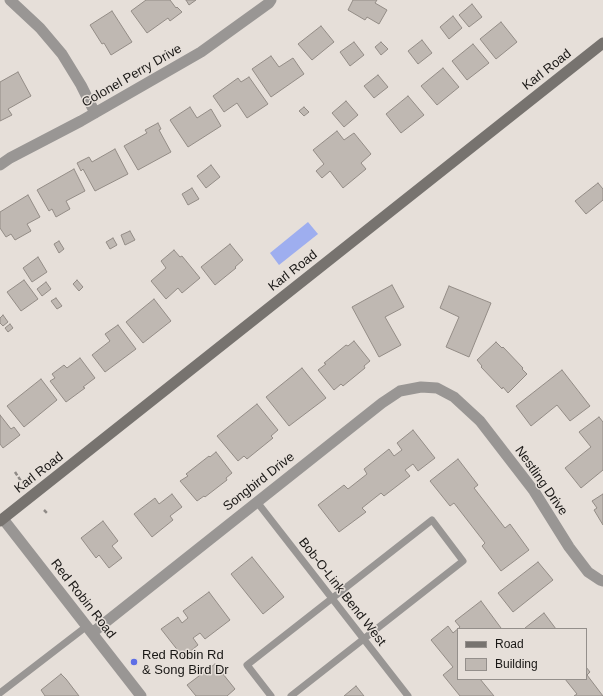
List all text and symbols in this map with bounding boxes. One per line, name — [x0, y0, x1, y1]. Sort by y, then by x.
street label: Colonel Perry Drive — [79, 41, 185, 111]
street label: Karl Road — [519, 46, 575, 94]
street label: Karl Road — [265, 247, 321, 295]
street label: Nestling Drive — [511, 443, 571, 519]
street label: Karl Road — [11, 449, 67, 497]
street label: Songbird Drive — [220, 449, 298, 515]
street label: Bob-O-Link Bend West — [295, 535, 389, 649]
street label: Red Robin Road — [47, 556, 119, 642]
legend — [457, 628, 587, 680]
text: Road — [495, 637, 524, 651]
place label: Red Robin Rd & Song Bird Dr — [142, 647, 229, 678]
marker: Red Robin Rd & Song Bird Dr — [129, 657, 139, 667]
text: Building — [495, 657, 538, 671]

